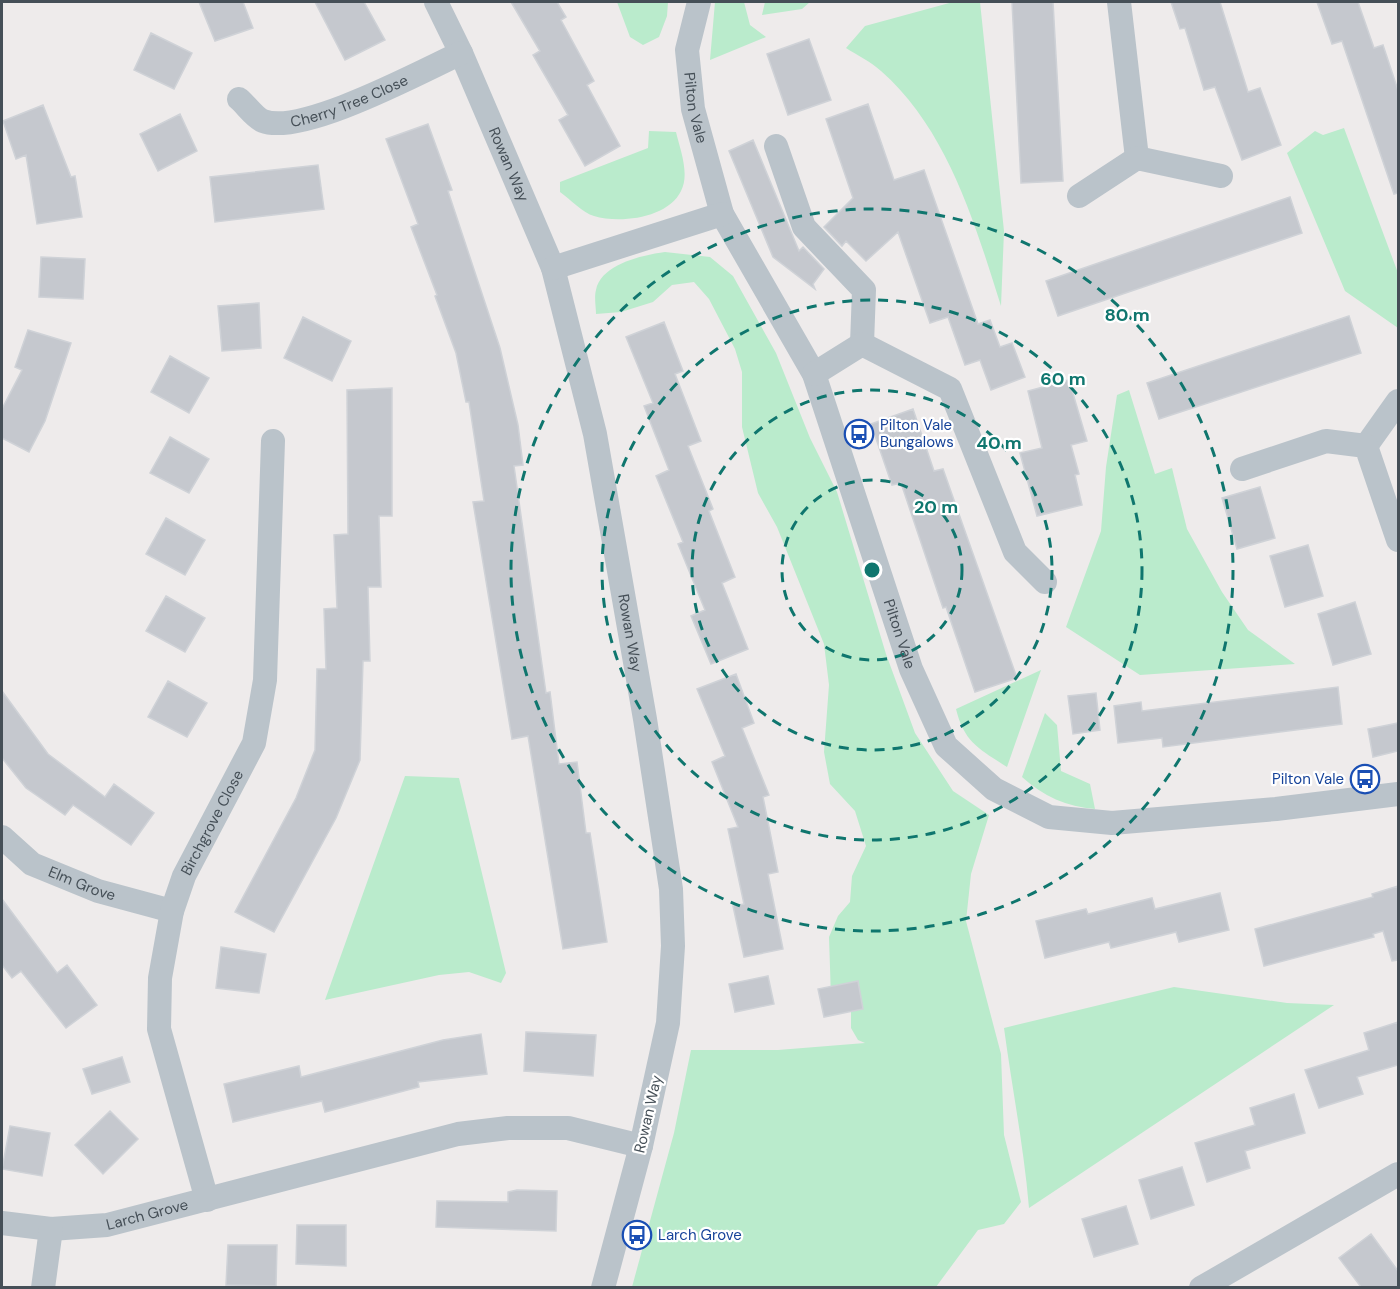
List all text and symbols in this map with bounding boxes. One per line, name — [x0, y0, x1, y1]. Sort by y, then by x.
street label: Cherry Tree Close — [289, 70, 411, 132]
street label: Pilton Vale — [679, 71, 712, 146]
street label: Rowan Way — [484, 124, 534, 205]
text: 80 m — [1104, 303, 1150, 327]
text: 60 m — [1040, 367, 1086, 391]
place label: Pilton Vale Bungalows — [880, 415, 954, 452]
bus stop icon: Pilton Vale Bungalows — [843, 418, 875, 450]
text: 40 m — [976, 431, 1022, 455]
text: 20 m — [914, 495, 958, 519]
centre of rings — [862, 560, 882, 580]
street label: Rowan Way — [613, 592, 647, 674]
street label: Pilton Vale — [879, 597, 920, 671]
bus stop icon: Pilton Vale — [1349, 763, 1381, 795]
street label: Birchgrove Close — [176, 766, 248, 879]
place label: Pilton Vale — [1272, 769, 1344, 789]
street label: Elm Grove — [45, 862, 118, 905]
street label: Rowan Way — [629, 1073, 667, 1155]
street label: Larch Grove — [104, 1194, 190, 1235]
bus stop icon: Larch Grove — [621, 1219, 653, 1251]
place label: Larch Grove — [658, 1225, 742, 1245]

